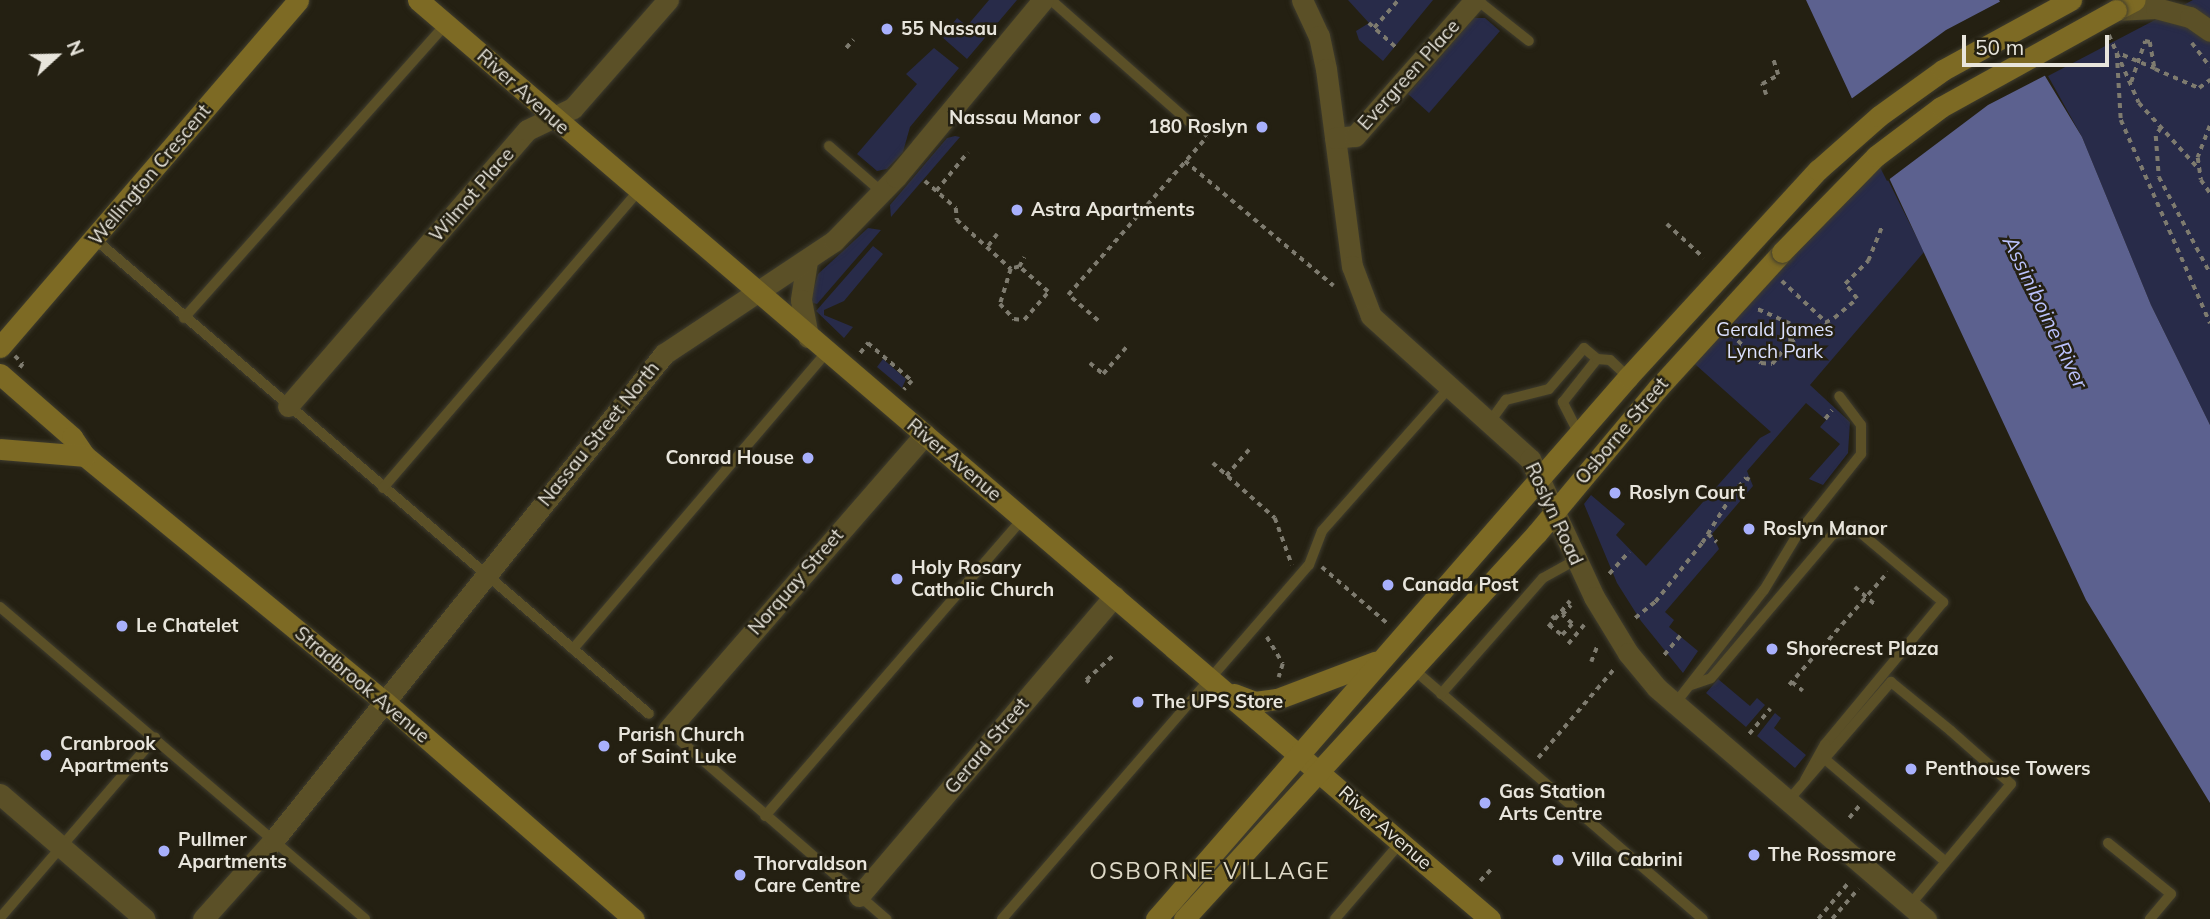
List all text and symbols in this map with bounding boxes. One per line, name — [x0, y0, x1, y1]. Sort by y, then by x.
street label: Evergreen Place — [1353, 15, 1465, 135]
place label: 55 Nassau — [901, 18, 997, 40]
north arrow — [21, 21, 91, 91]
marker: 55 Nassau — [879, 21, 895, 37]
scale bar — [1965, 21, 2112, 65]
text: 50 m — [1975, 34, 2024, 60]
text: N — [62, 37, 89, 59]
street label: River Avenue — [472, 45, 574, 139]
street label: Wellington Crescent — [84, 100, 216, 250]
place label: Nassau Manor — [949, 107, 1081, 129]
marker: Nassau Manor — [1087, 110, 1103, 126]
place label: 180 Roslyn — [1148, 116, 1248, 138]
marker: 180 Roslyn — [1254, 119, 1270, 135]
street label: Wilmot Place — [425, 143, 519, 247]
place label: Astra Apartments — [1031, 199, 1195, 221]
marker: Astra Apartments — [1009, 202, 1025, 218]
water label: Assiniboine River — [1998, 232, 2094, 392]
park label: Gerald James Lynch Park — [1716, 319, 1834, 363]
street label: Nassau Street North — [534, 357, 664, 511]
street label: Osborne Street — [1571, 373, 1673, 489]
street label: River Avenue — [902, 414, 1006, 506]
place label: Conrad House — [666, 447, 794, 469]
marker: Conrad House — [800, 450, 816, 466]
street label: Roslyn Road — [1520, 459, 1588, 569]
place label: Roslyn Court — [1629, 482, 1745, 504]
marker: Roslyn Court — [1607, 485, 1623, 501]
place label: Roslyn Manor — [1763, 518, 1887, 540]
marker: Roslyn Manor — [1741, 521, 1757, 537]
street label: Norquay Street — [744, 524, 848, 640]
place label: Holy Rosary Catholic Church — [911, 557, 1054, 601]
marker: Holy Rosary Catholic Church — [889, 571, 905, 587]
place label: Canada Post — [1402, 574, 1519, 596]
marker: Canada Post — [1380, 577, 1396, 593]
place label: Le Chatelet — [136, 615, 238, 637]
marker: Le Chatelet — [114, 618, 130, 634]
street label: Stradbrook Avenue — [290, 622, 434, 748]
place label: Shorecrest Plaza — [1786, 638, 1939, 660]
marker: Shorecrest Plaza — [1764, 641, 1780, 657]
place label: The UPS Store — [1152, 691, 1283, 713]
street label: Gerard Street — [940, 693, 1034, 799]
marker: The UPS Store — [1130, 694, 1146, 710]
place label: Parish Church of Saint Luke — [618, 724, 745, 768]
place label: Cranbrook Apartments — [60, 733, 169, 777]
marker: Parish Church of Saint Luke — [596, 738, 612, 754]
marker: Cranbrook Apartments — [38, 747, 54, 763]
place label: Penthouse Towers — [1925, 758, 2091, 780]
marker: Penthouse Towers — [1903, 761, 1919, 777]
street label: River Avenue — [1334, 781, 1436, 875]
place label: Gas Station Arts Centre — [1499, 781, 1606, 825]
marker: Gas Station Arts Centre — [1477, 795, 1493, 811]
place label: Pullmer Apartments — [178, 829, 287, 873]
marker: Pullmer Apartments — [156, 843, 172, 859]
place label: The Rossmore — [1768, 844, 1896, 866]
marker: The Rossmore — [1746, 847, 1762, 863]
place label: Villa Cabrini — [1572, 849, 1683, 871]
marker: Villa Cabrini — [1550, 852, 1566, 868]
place label: Thorvaldson Care Centre — [754, 853, 867, 897]
district label: OSBORNE VILLAGE — [1091, 857, 1329, 885]
marker: Thorvaldson Care Centre — [732, 867, 748, 883]

